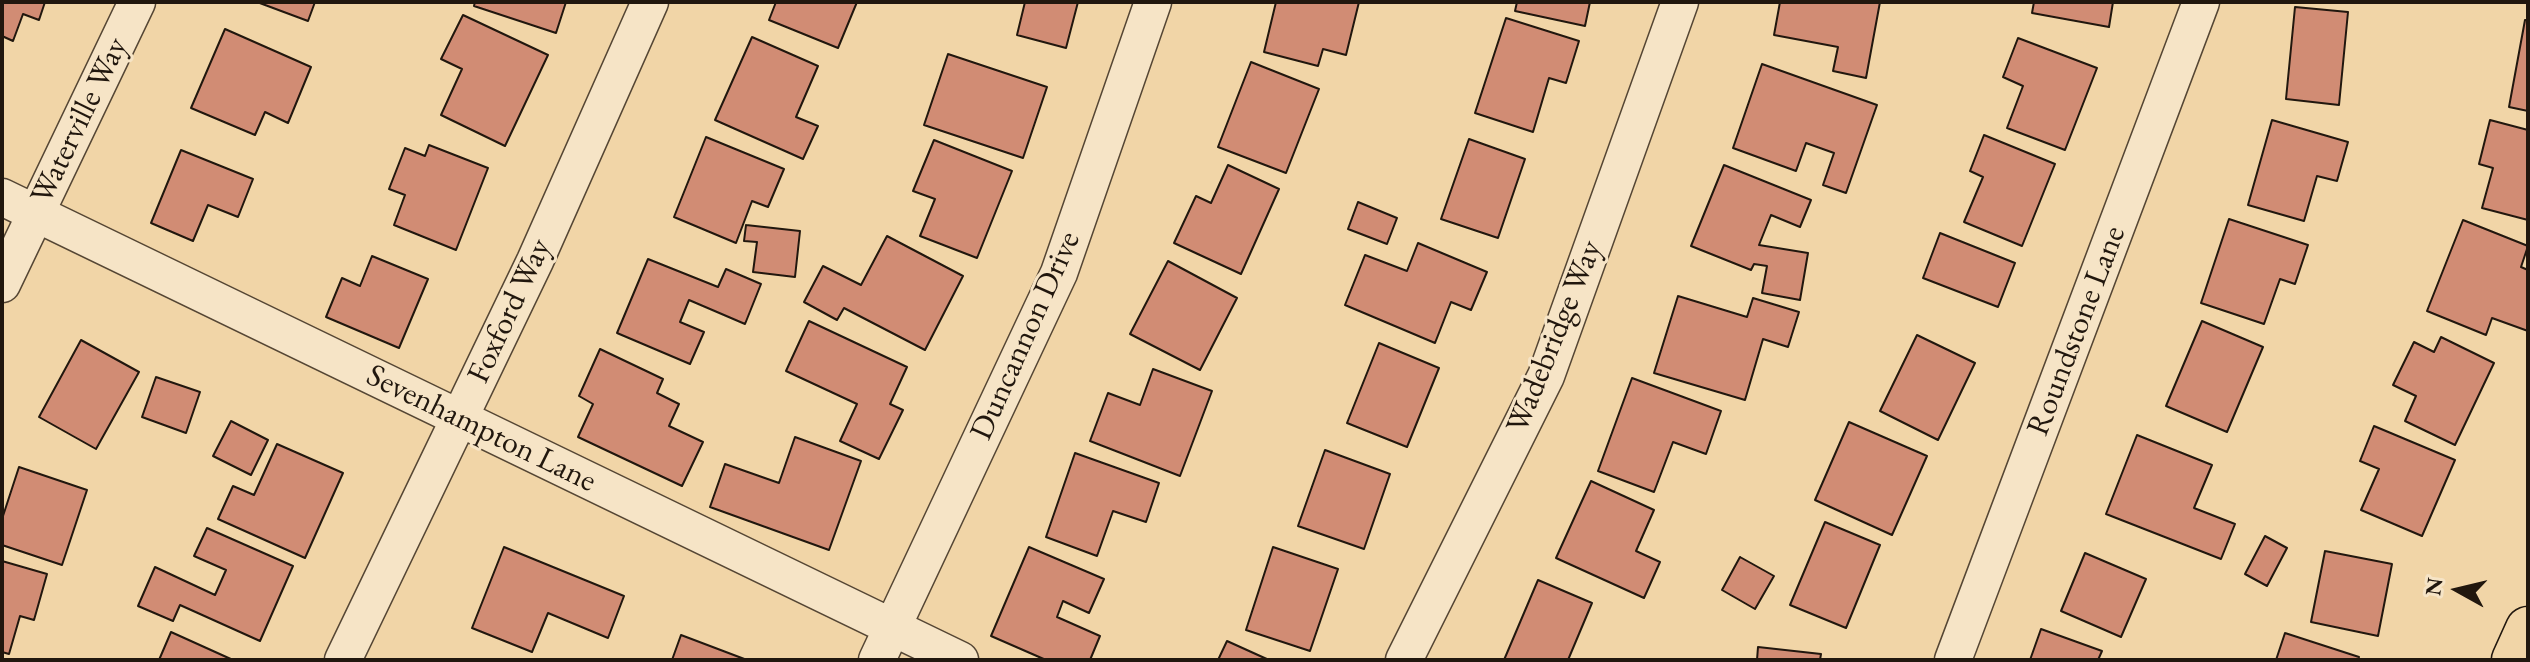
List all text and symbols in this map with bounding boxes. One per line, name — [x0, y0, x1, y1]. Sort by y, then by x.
street label: Waterville Way — [23, 31, 137, 211]
street label: Roundstone Lane — [2019, 221, 2135, 441]
street label: Duncannon Drive — [963, 226, 1089, 446]
street label: Foxford Way — [460, 233, 560, 389]
street label: Wadebridge Way — [1499, 235, 1611, 439]
street label: Sevenhampton Lane — [360, 357, 602, 501]
north arrow — [2418, 550, 2498, 630]
text: N — [2418, 576, 2449, 597]

